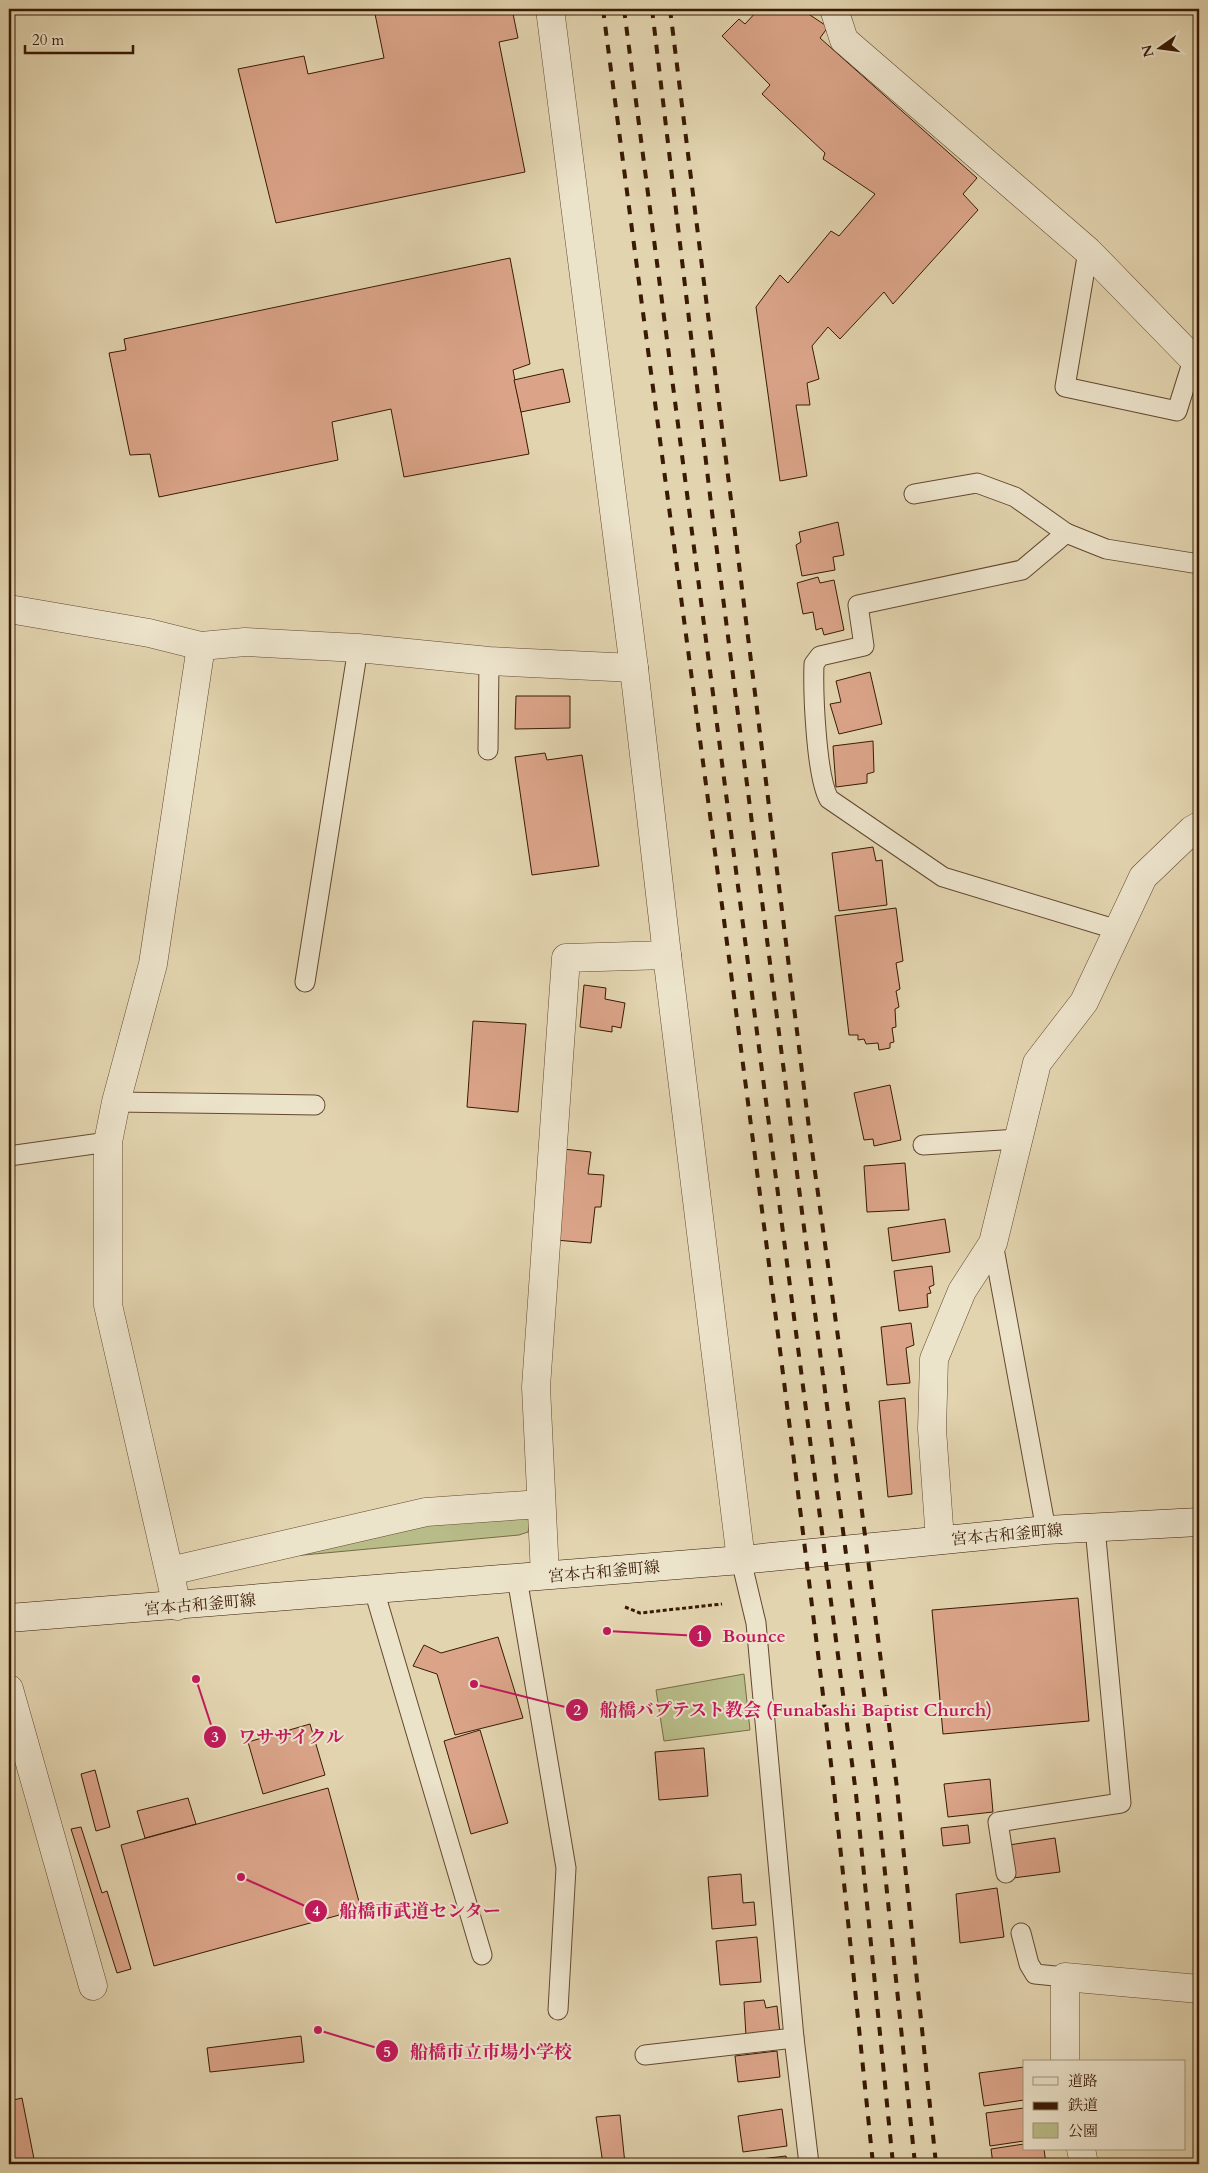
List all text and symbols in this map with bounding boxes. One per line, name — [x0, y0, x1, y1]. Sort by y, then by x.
scale bar — [25, 22, 132, 54]
north arrow — [1136, 22, 1186, 72]
text: 20 m — [32, 30, 64, 50]
text: N — [1137, 43, 1159, 59]
street label: 宮本古和釜町線 — [950, 1519, 1064, 1551]
street label: 宮本古和釜町線 — [547, 1556, 661, 1588]
street label: 宮本古和釜町線 — [143, 1589, 257, 1621]
callout: Bounce — [688, 1619, 796, 1652]
text: Bounce — [722, 1624, 786, 1649]
text: 1 — [696, 1626, 704, 1646]
callout: 船橋バプテスト教会 (Funabashi Baptist Church) — [564, 1693, 1002, 1726]
text: 船橋バプテスト教会 (Funabashi Baptist Church) — [600, 1698, 992, 1723]
text: 2 — [573, 1700, 581, 1720]
callout: ワササイクル — [202, 1720, 355, 1753]
text: ワササイクル — [238, 1725, 344, 1750]
text: 3 — [211, 1727, 219, 1747]
callout: 船橋市武道センター — [304, 1894, 511, 1927]
text: 船橋市武道センター — [339, 1899, 501, 1924]
text: 4 — [312, 1901, 320, 1921]
callout: 船橋市立市場小学校 — [375, 2035, 582, 2068]
text: 船橋市立市場小学校 — [410, 2040, 572, 2065]
text: 5 — [383, 2042, 391, 2062]
legend — [1023, 2060, 1186, 2150]
text: 道路 — [1068, 2071, 1098, 2091]
text: 鉄道 — [1068, 2095, 1098, 2115]
text: 公園 — [1068, 2121, 1098, 2141]

